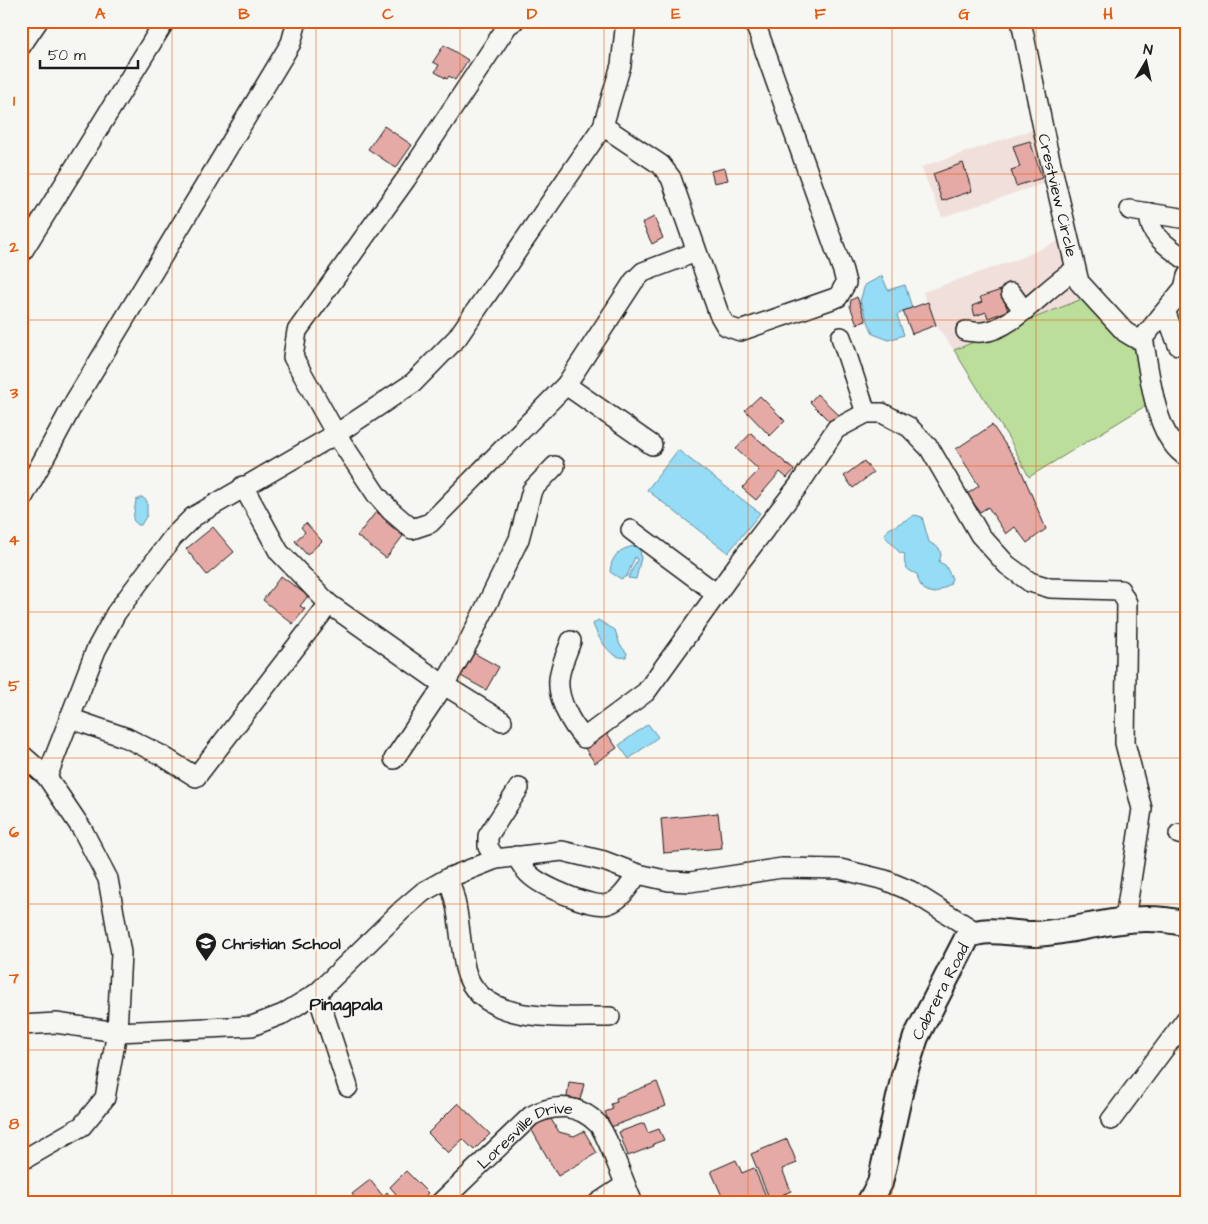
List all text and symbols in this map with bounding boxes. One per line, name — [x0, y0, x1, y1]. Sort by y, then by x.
text: A — [95, 3, 106, 25]
text: B — [238, 3, 250, 25]
text: C — [382, 3, 394, 25]
text: D — [527, 3, 538, 25]
text: E — [671, 3, 681, 25]
text: F — [814, 3, 826, 25]
text: G — [958, 3, 970, 25]
text: H — [1103, 3, 1113, 25]
scale bar — [40, 38, 138, 70]
north arrow — [1120, 38, 1170, 88]
text: N — [1142, 40, 1154, 61]
text: 50 m — [48, 45, 86, 66]
text: 1 — [13, 90, 16, 112]
street label: Crestview Circle — [1032, 132, 1083, 259]
text: 2 — [8, 236, 19, 258]
text: 3 — [9, 382, 19, 404]
text: 4 — [9, 529, 20, 551]
text: 5 — [8, 675, 20, 697]
text: 6 — [9, 821, 19, 843]
school or university icon: Christian School — [194, 931, 218, 962]
place label: Christian School — [222, 933, 341, 955]
street label: Cabrera Road — [906, 939, 975, 1044]
text: 7 — [8, 967, 19, 989]
district label: Pinagpala — [310, 992, 383, 1018]
street label: Loresville Drive — [472, 1097, 575, 1174]
text: 8 — [9, 1113, 20, 1135]

